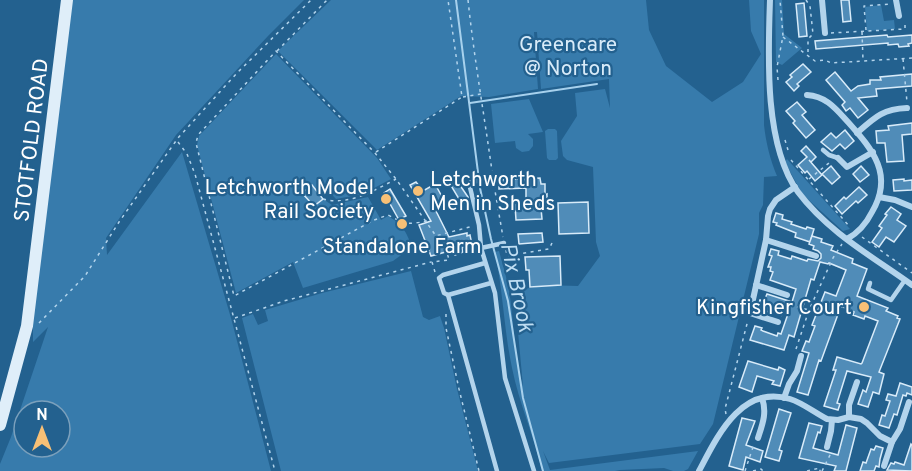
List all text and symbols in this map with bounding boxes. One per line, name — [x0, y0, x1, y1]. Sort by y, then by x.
park label: Greencare @ Norton — [519, 32, 617, 83]
street label: STOTFOLD ROAD — [9, 57, 56, 223]
place label: Letchworth Men in Sheds — [430, 167, 555, 218]
place label: Letchworth Model Rail Society — [205, 175, 374, 226]
marker: Letchworth Men in Sheds — [411, 184, 425, 198]
marker: Letchworth Model Rail Society — [379, 192, 393, 206]
marker: Standalone Farm — [395, 217, 409, 231]
place label: Standalone Farm — [322, 234, 482, 261]
water label: Pix Brook — [493, 240, 538, 336]
place label: Kingfisher Court — [696, 295, 852, 322]
marker: Kingfisher Court — [857, 300, 871, 314]
north arrow — [12, 399, 72, 459]
text: N — [36, 406, 48, 426]

